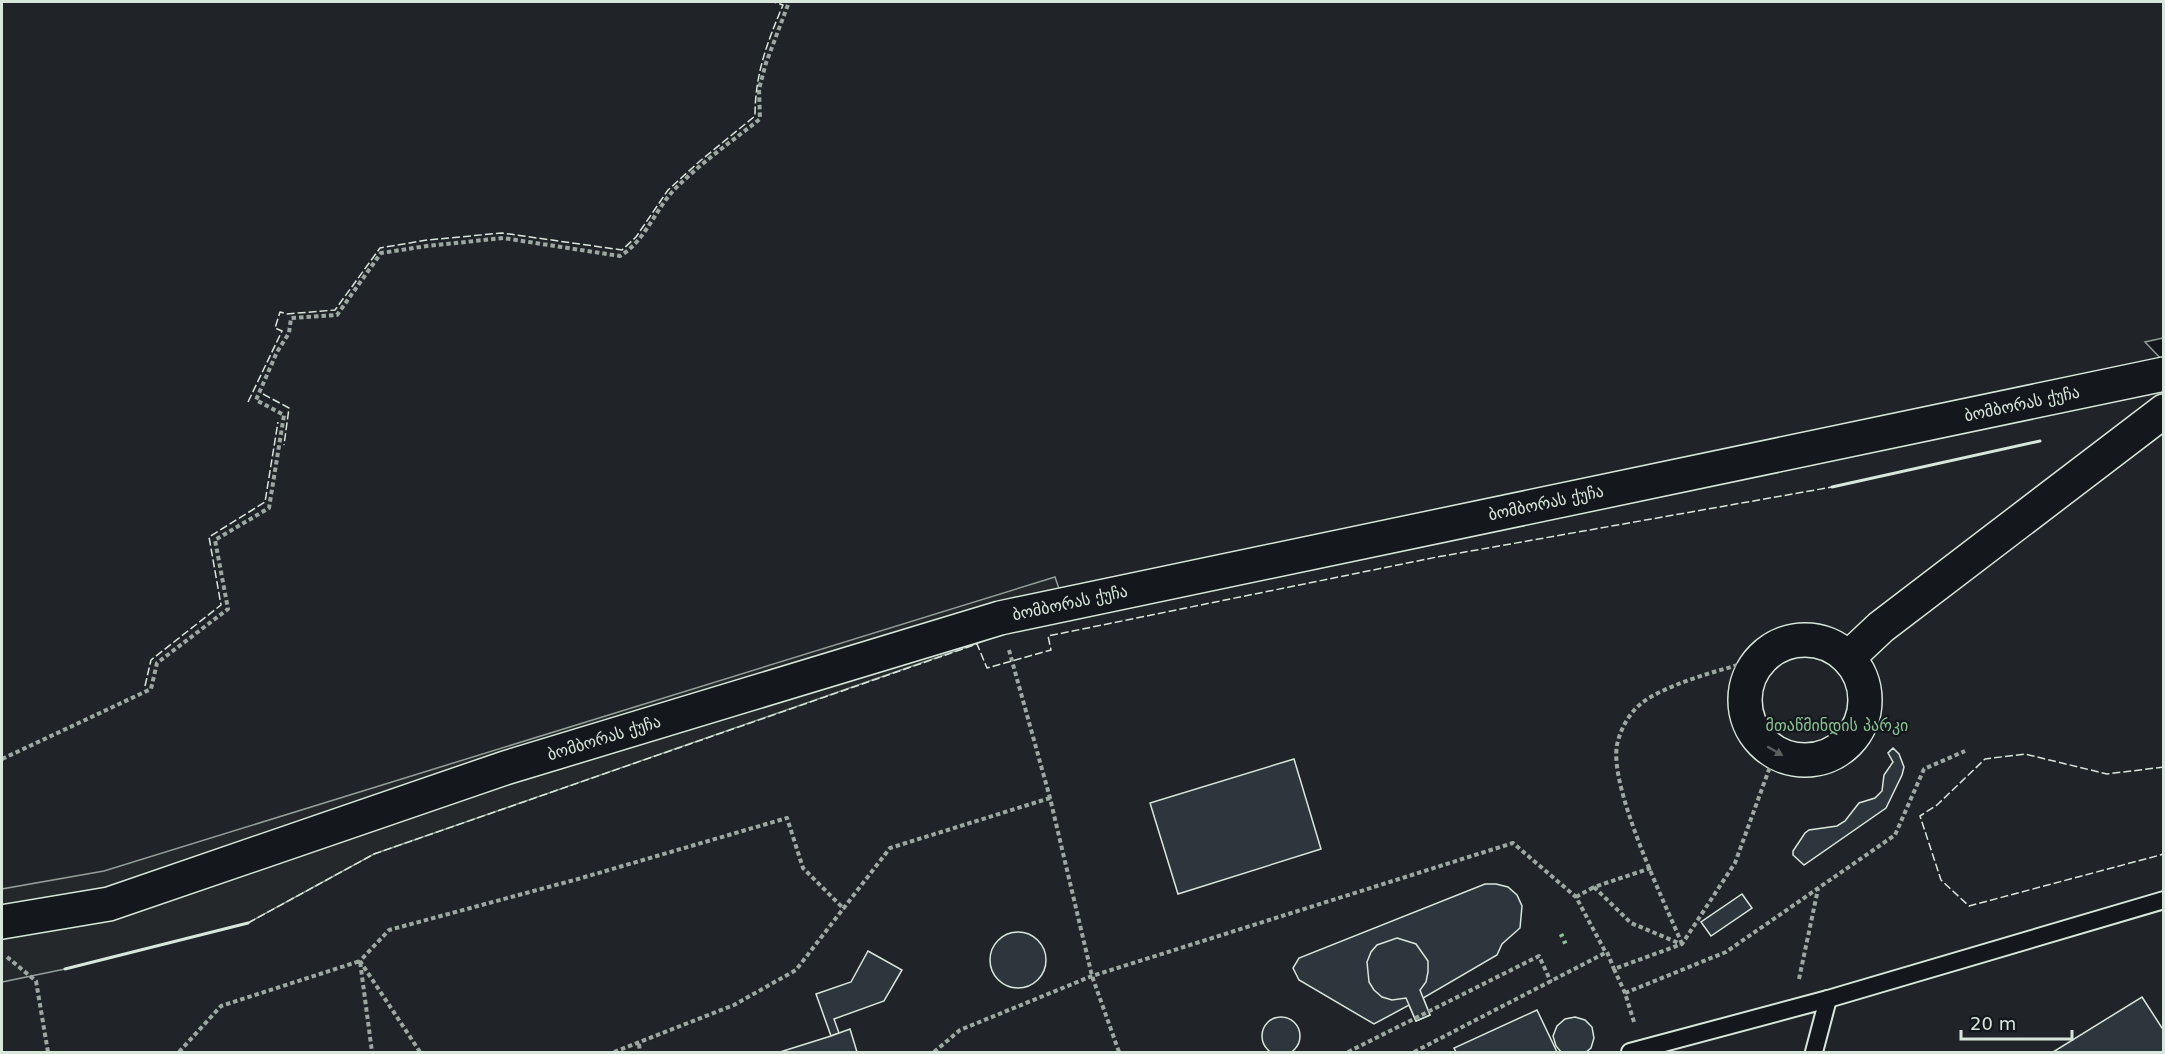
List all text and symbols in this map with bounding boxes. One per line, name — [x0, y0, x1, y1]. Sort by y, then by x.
street label: ბომბორას ქუჩა — [1963, 382, 2081, 426]
street label: ბომბორას ქუჩა — [1487, 481, 1605, 525]
street label: ბომბორას ქუჩა — [1011, 581, 1129, 625]
street label: ბომბორას ქუჩა — [545, 712, 663, 764]
park label: მთაწმინდის პარკი — [1766, 716, 1908, 735]
one-way arrow — [1767, 746, 1784, 756]
scale bar — [1961, 1003, 2072, 1041]
text: 20 m — [1970, 1013, 2016, 1034]

